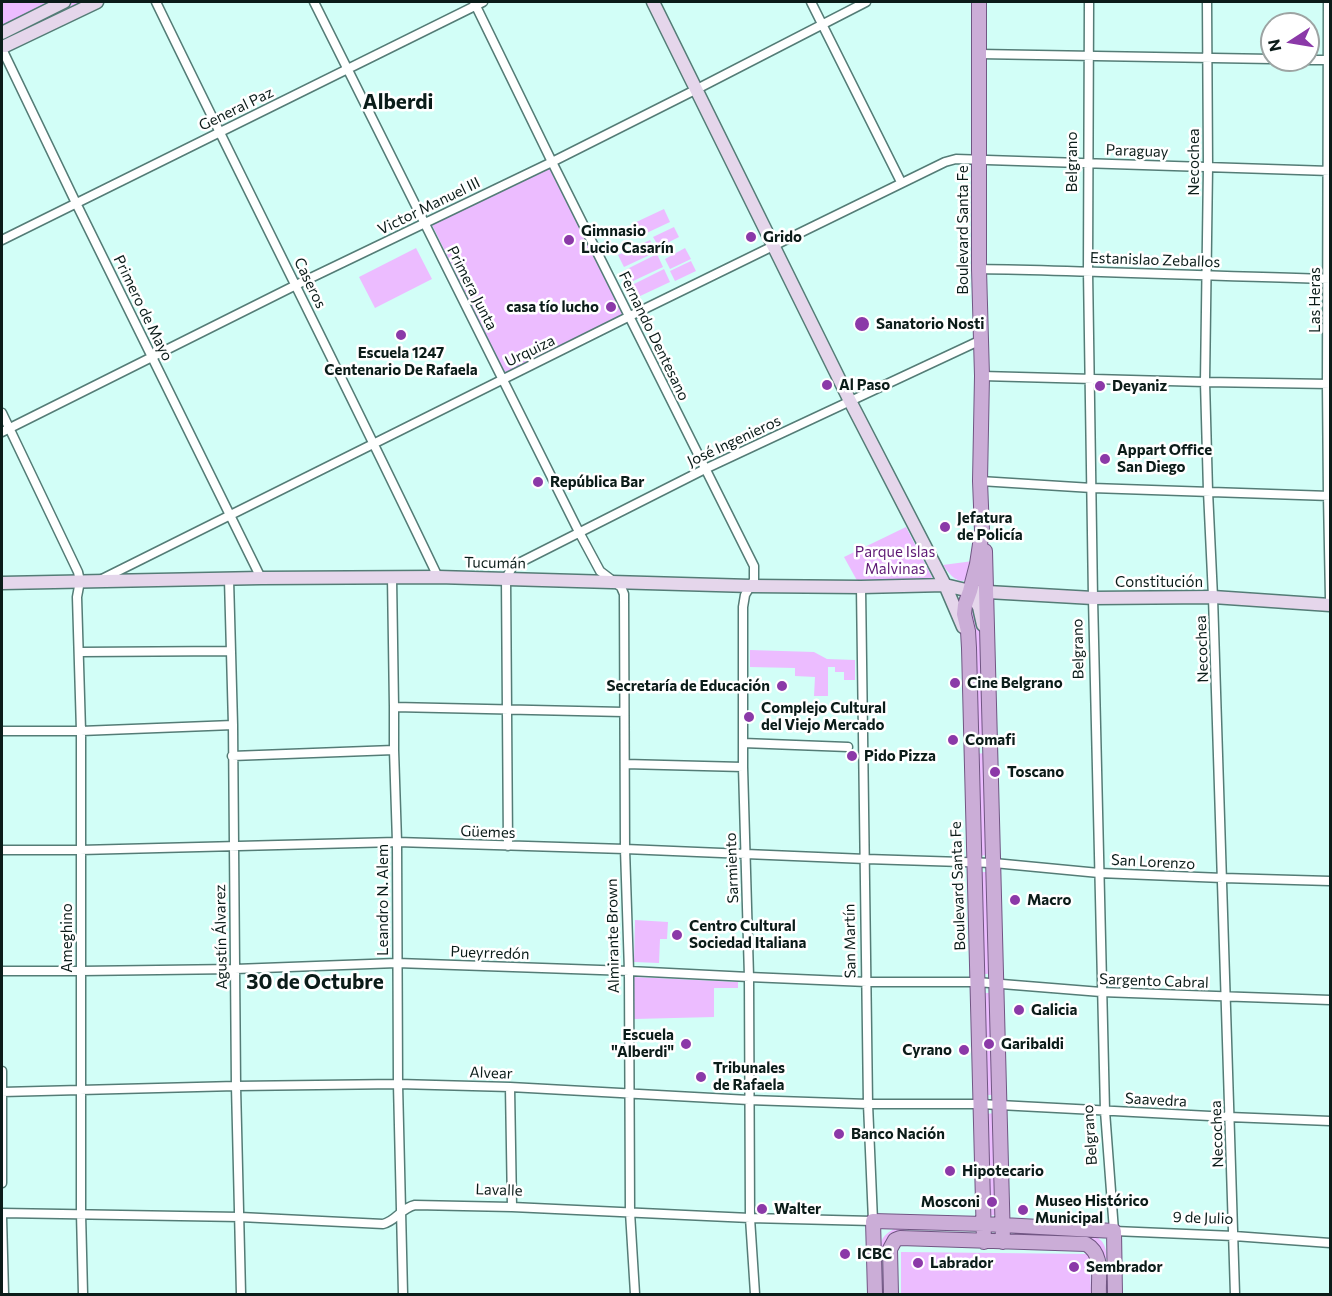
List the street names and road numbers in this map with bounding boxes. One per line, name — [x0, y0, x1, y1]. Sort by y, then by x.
street label: General Paz — [196, 83, 276, 135]
street label: Necochea — [1185, 128, 1203, 196]
street label: Belgrano — [1063, 132, 1081, 192]
street label: Paraguay — [1105, 141, 1169, 161]
street label: Boulevard Santa Fe — [954, 165, 972, 295]
street label: Victor Manuel III — [375, 173, 483, 239]
street label: Primera Junta — [443, 243, 501, 333]
street label: Estanislao Zeballos — [1090, 249, 1220, 271]
street label: Primero de Mayo — [110, 252, 176, 364]
street label: Caseros — [290, 255, 330, 311]
street label: Las Heras — [1306, 267, 1324, 333]
street label: Fernando Dentesano — [615, 268, 693, 404]
street label: Urquiza — [502, 331, 558, 371]
street label: José Ingenieros — [684, 411, 784, 471]
street label: Tucumán — [464, 553, 526, 573]
street label: Constitución — [1115, 573, 1203, 591]
street label: Necochea — [1192, 615, 1212, 683]
street label: Belgrano — [1068, 618, 1088, 680]
street label: Boulevard Santa Fe — [947, 821, 969, 951]
street label: Güemes — [460, 822, 516, 842]
street label: Sarmiento — [722, 832, 742, 904]
street label: Leandro N. Alem — [374, 844, 392, 956]
street label: San Lorenzo — [1110, 851, 1196, 873]
street label: Almirante Brown — [603, 878, 623, 994]
street label: Agustín Álvarez — [211, 884, 231, 990]
street label: Ameghino — [58, 903, 76, 973]
street label: San Martín — [840, 903, 860, 979]
street label: Pueyrredón — [450, 943, 530, 963]
street label: Sargento Cabral — [1099, 970, 1209, 992]
street label: Alvear — [469, 1063, 513, 1083]
street label: Saavedra — [1125, 1089, 1187, 1111]
street label: Necochea — [1207, 1100, 1227, 1168]
street label: Belgrano — [1079, 1104, 1101, 1166]
street label: Lavalle — [475, 1180, 523, 1200]
street label: 9 de Julio — [1172, 1208, 1234, 1228]

